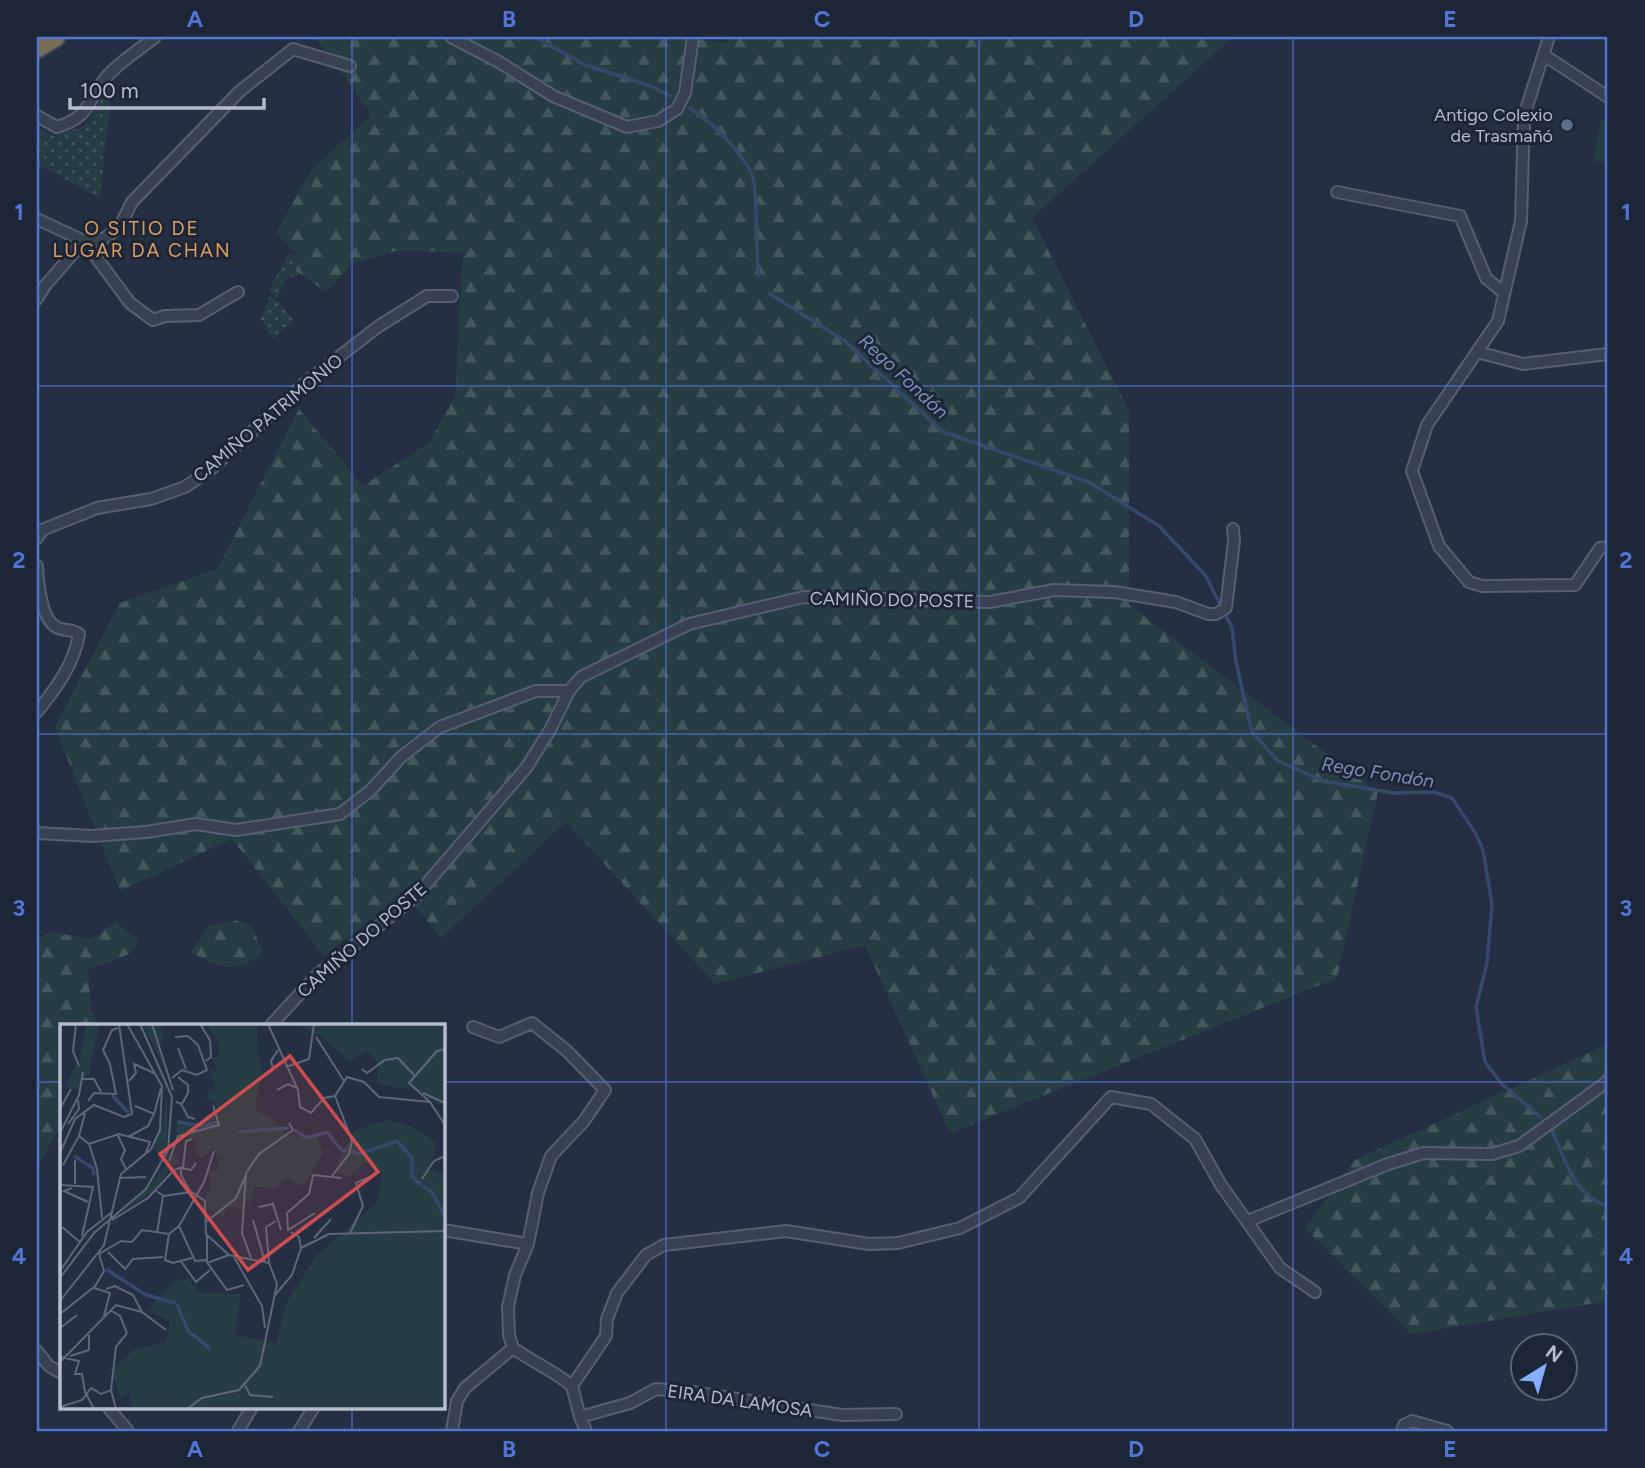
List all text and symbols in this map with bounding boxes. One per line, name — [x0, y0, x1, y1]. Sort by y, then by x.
text: A — [187, 5, 204, 33]
text: B — [502, 5, 516, 33]
text: C — [814, 5, 831, 33]
text: D — [1128, 5, 1144, 33]
text: E — [1443, 5, 1457, 33]
scale bar — [70, 66, 264, 110]
text: 100 m — [80, 78, 139, 103]
place label: Antigo Colexio de Trasmañó — [1434, 104, 1553, 147]
marker: Antigo Colexio de Trasmañó — [1559, 117, 1575, 133]
text: 1 — [14, 198, 24, 226]
text: 1 — [1621, 198, 1631, 226]
district label: O SITIO DE LUGAR DA CHAN — [52, 217, 232, 262]
water label: Rego Fondón — [854, 329, 953, 424]
street label: CAMIÑO PATRIMONIO — [189, 349, 347, 487]
text: 2 — [12, 546, 26, 574]
text: 2 — [1619, 546, 1633, 574]
street label: CAMIÑO DO POSTE — [810, 588, 974, 612]
water label: Rego Fondón — [1320, 752, 1436, 793]
street label: CAMIÑO DO POSTE — [293, 878, 431, 1002]
text: 3 — [13, 894, 25, 922]
text: 3 — [1620, 894, 1632, 922]
inset map — [60, 1024, 444, 1408]
text: 4 — [12, 1242, 26, 1270]
text: 4 — [1619, 1242, 1633, 1270]
north arrow — [1508, 1332, 1578, 1402]
text: N — [1541, 1340, 1567, 1367]
street label: EIRA DA LAMOSA — [666, 1380, 814, 1422]
text: A — [187, 1435, 204, 1463]
text: B — [502, 1435, 516, 1463]
text: C — [814, 1435, 831, 1463]
text: D — [1128, 1435, 1144, 1463]
text: E — [1443, 1435, 1457, 1463]

